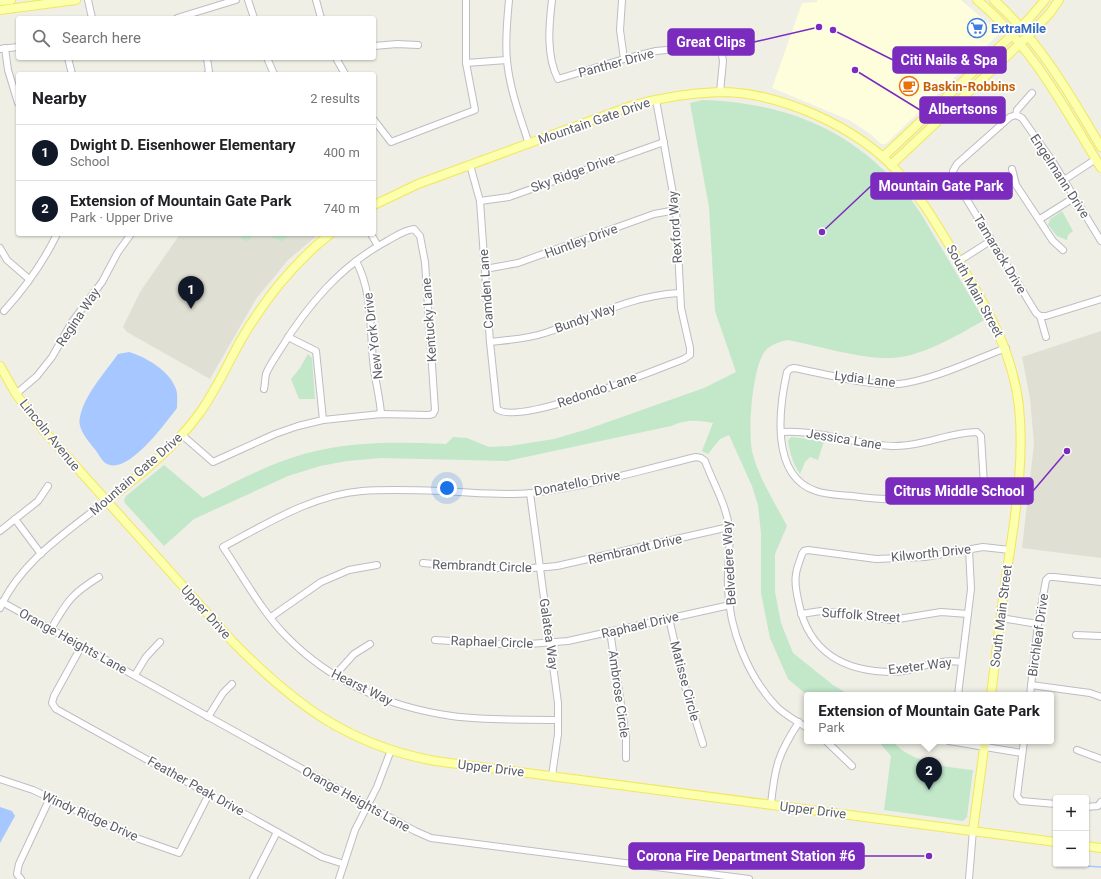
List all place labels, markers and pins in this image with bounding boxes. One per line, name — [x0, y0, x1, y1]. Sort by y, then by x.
supermarket icon: ExtraMile — [966, 17, 988, 39]
place label: ExtraMile — [991, 21, 1046, 36]
callout: Great Clips — [668, 29, 754, 55]
callout: Citi Nails & Spa — [893, 47, 1006, 73]
cafe icon: Baskin-Robbins — [898, 75, 920, 97]
place label: Baskin-Robbins — [923, 79, 1016, 94]
callout: Albertsons — [920, 97, 1005, 123]
callout: Mountain Gate Park — [871, 173, 1012, 199]
pin: 1 — [178, 276, 204, 309]
callout: Citrus Middle School — [886, 478, 1033, 504]
pin: 2 — [916, 757, 942, 790]
callout: Corona Fire Department Station #6 — [629, 843, 864, 869]

